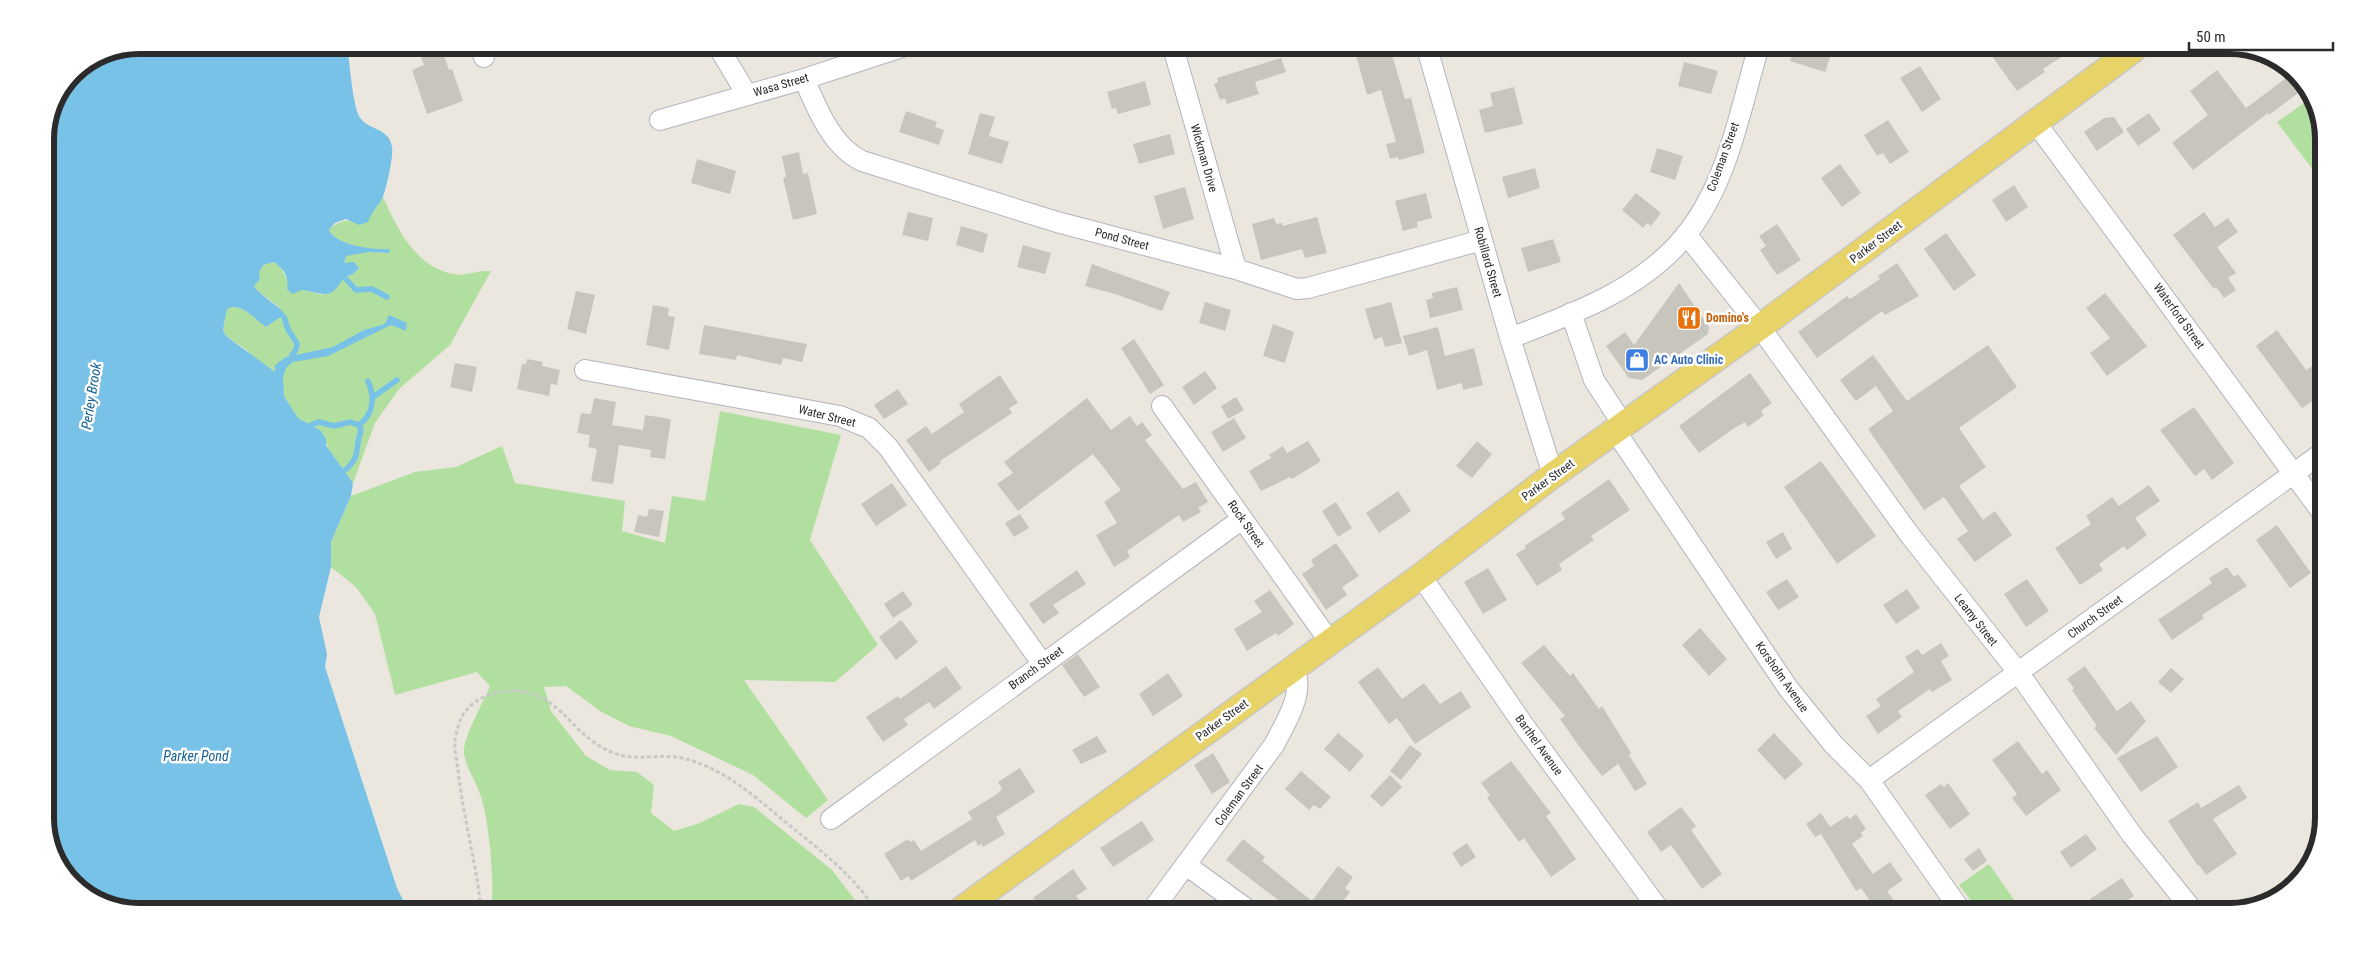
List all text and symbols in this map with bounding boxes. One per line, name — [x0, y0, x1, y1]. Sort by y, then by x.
scale bar — [2189, 20, 2333, 52]
text: 50 m — [2196, 28, 2226, 46]
street label: Wasa Street — [752, 70, 811, 100]
street label: Coleman Street — [1704, 120, 1742, 194]
street label: Wickman Drive — [1188, 122, 1220, 194]
street label: Parker Street — [1847, 218, 1905, 266]
street label: Pond Street — [1094, 225, 1151, 253]
street label: Robillard Street — [1471, 225, 1505, 299]
street label: Waterford Street — [2150, 280, 2208, 352]
restaurant icon: Domino's — [1676, 305, 1702, 331]
place label: Domino's — [1706, 311, 1749, 325]
shop icon: AC Auto Clinic — [1624, 347, 1650, 373]
place label: AC Auto Clinic — [1654, 353, 1724, 367]
water label: Perley Brook — [78, 361, 104, 431]
street label: Water Street — [797, 402, 857, 430]
street label: Parker Street — [1519, 456, 1577, 504]
street label: Rock Street — [1225, 498, 1268, 551]
street label: Leamy Street — [1951, 591, 2001, 649]
street label: Church Street — [2065, 592, 2125, 642]
street label: Korsholm Avenue — [1753, 639, 1812, 715]
street label: Branch Street — [1006, 643, 1066, 692]
street label: Parker Street — [1193, 696, 1251, 744]
street label: Barthel Avenue — [1512, 712, 1566, 778]
water label: Parker Pond — [163, 748, 229, 764]
street label: Coleman Street — [1212, 761, 1266, 829]

